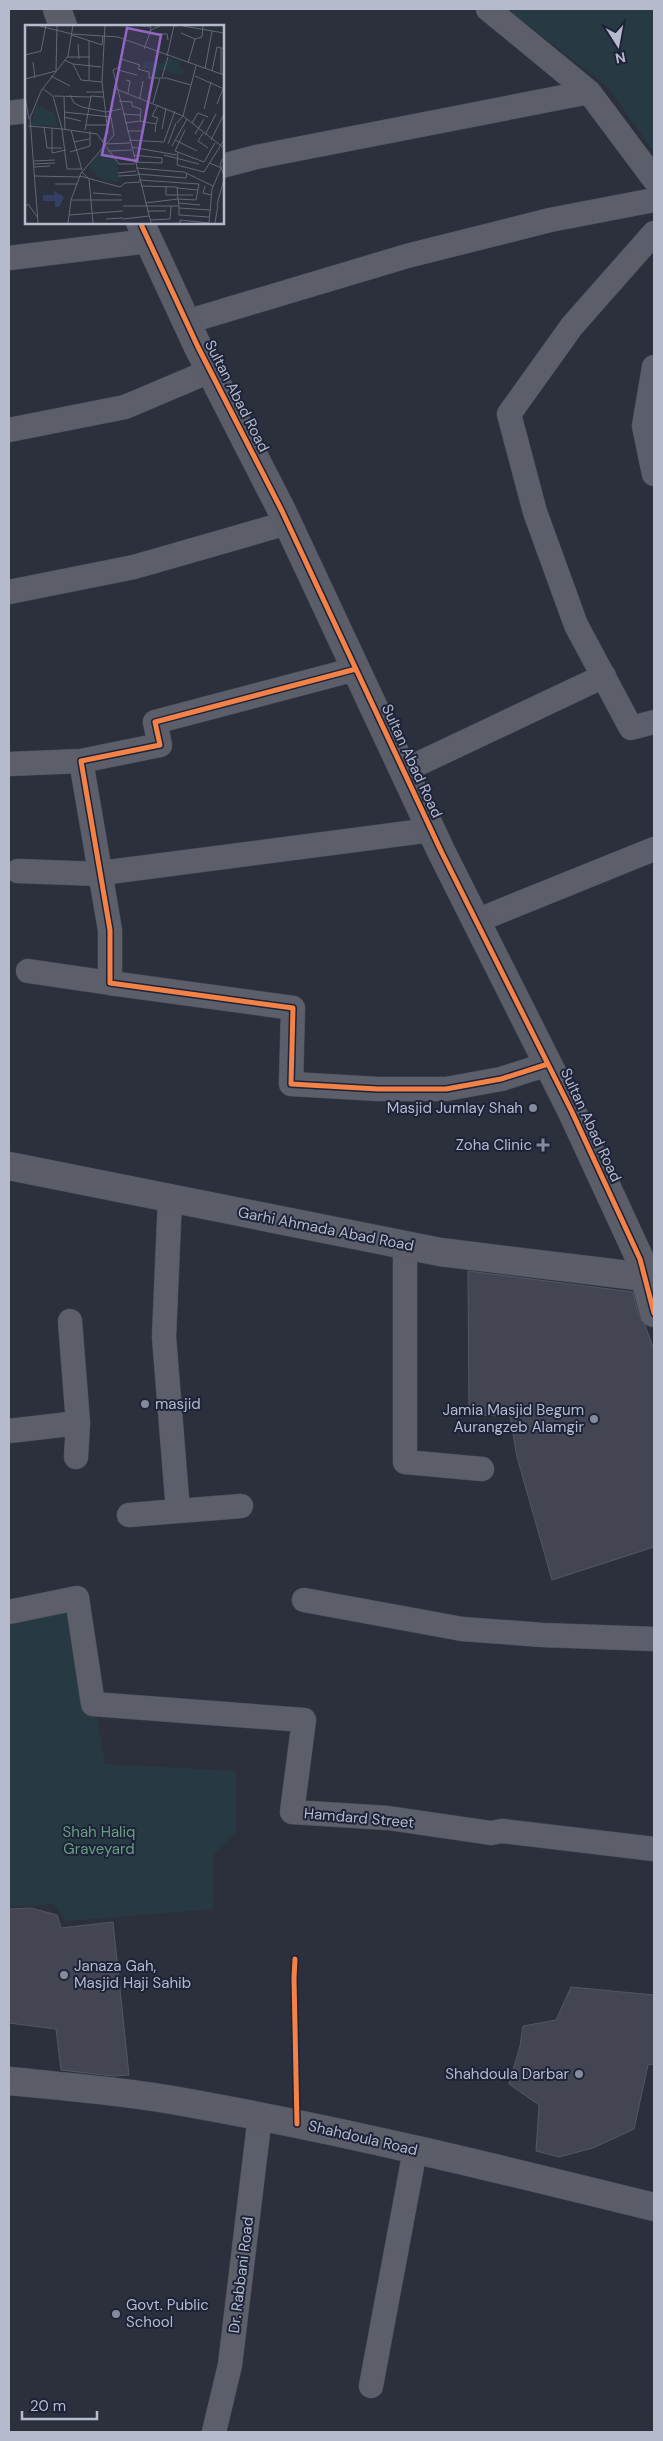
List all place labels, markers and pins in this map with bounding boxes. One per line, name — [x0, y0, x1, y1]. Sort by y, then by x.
place label: Masjid Jumlay Shah — [387, 1098, 523, 1118]
marker: Masjid Jumlay Shah — [527, 1102, 539, 1114]
place label: Zoha Clinic — [456, 1135, 532, 1155]
marker: Zoha Clinic — [536, 1138, 550, 1152]
place label: masjid — [155, 1394, 201, 1414]
marker: masjid — [139, 1398, 151, 1410]
place label: Jamia Masjid Begum Aurangzeb Alamgir — [442, 1400, 584, 1437]
marker: Jamia Masjid Begum Aurangzeb Alamgir — [588, 1413, 600, 1425]
place label: Janaza Gah, Masjid Haji Sahib — [74, 1956, 191, 1993]
marker: Janaza Gah, Masjid Haji Sahib — [58, 1969, 70, 1981]
place label: Shahdoula Darbar — [445, 2064, 569, 2084]
marker: Shahdoula Darbar — [573, 2068, 585, 2080]
place label: Govt. Public School — [126, 2295, 209, 2332]
marker: Govt. Public School — [110, 2308, 122, 2320]

